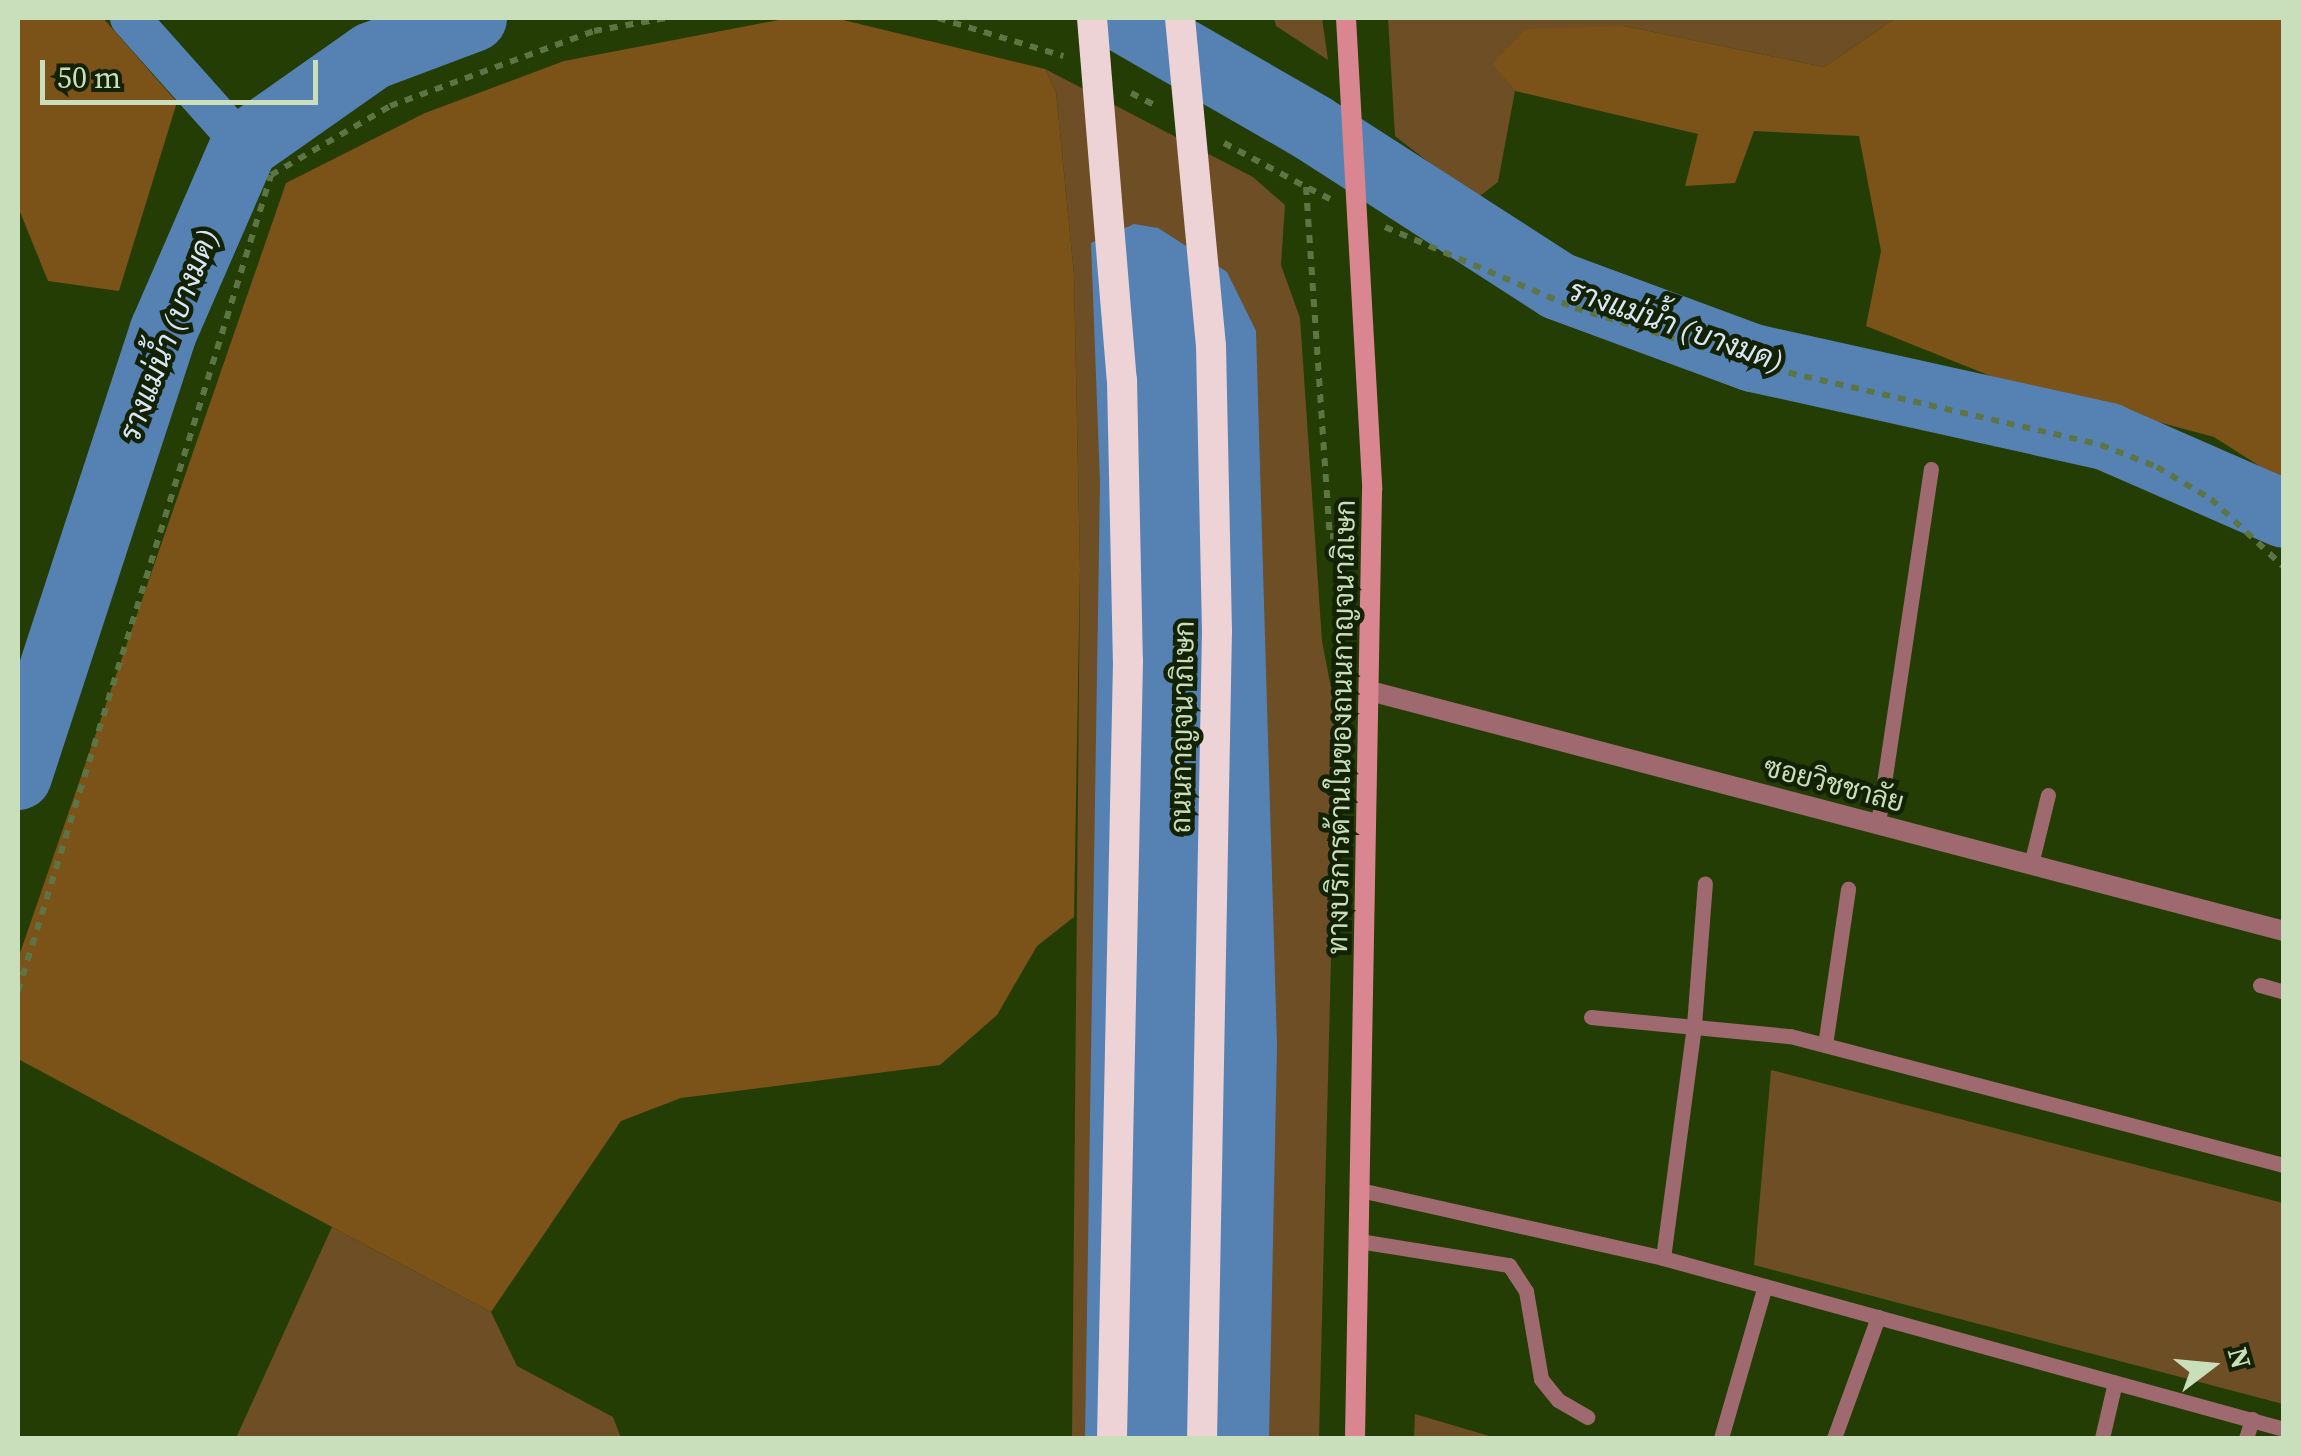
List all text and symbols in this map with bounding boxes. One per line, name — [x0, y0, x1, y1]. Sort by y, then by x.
scale bar — [45, 40, 322, 102]
text: 50 m — [57, 57, 121, 98]
water label: รางแม่น้ำ (บางมด) — [112, 223, 226, 447]
water label: รางแม่น้ำ (บางมด) — [1564, 272, 1788, 380]
street label: ทางบริการด้านในของถนนกาญจนาภิเษก — [1320, 499, 1362, 955]
street label: ถนนกาญจนาภิเษก — [1163, 620, 1201, 834]
street label: ซอยวิชชาลัย — [1760, 749, 1908, 819]
north arrow — [2161, 1316, 2261, 1416]
text: N — [2219, 1343, 2261, 1373]

